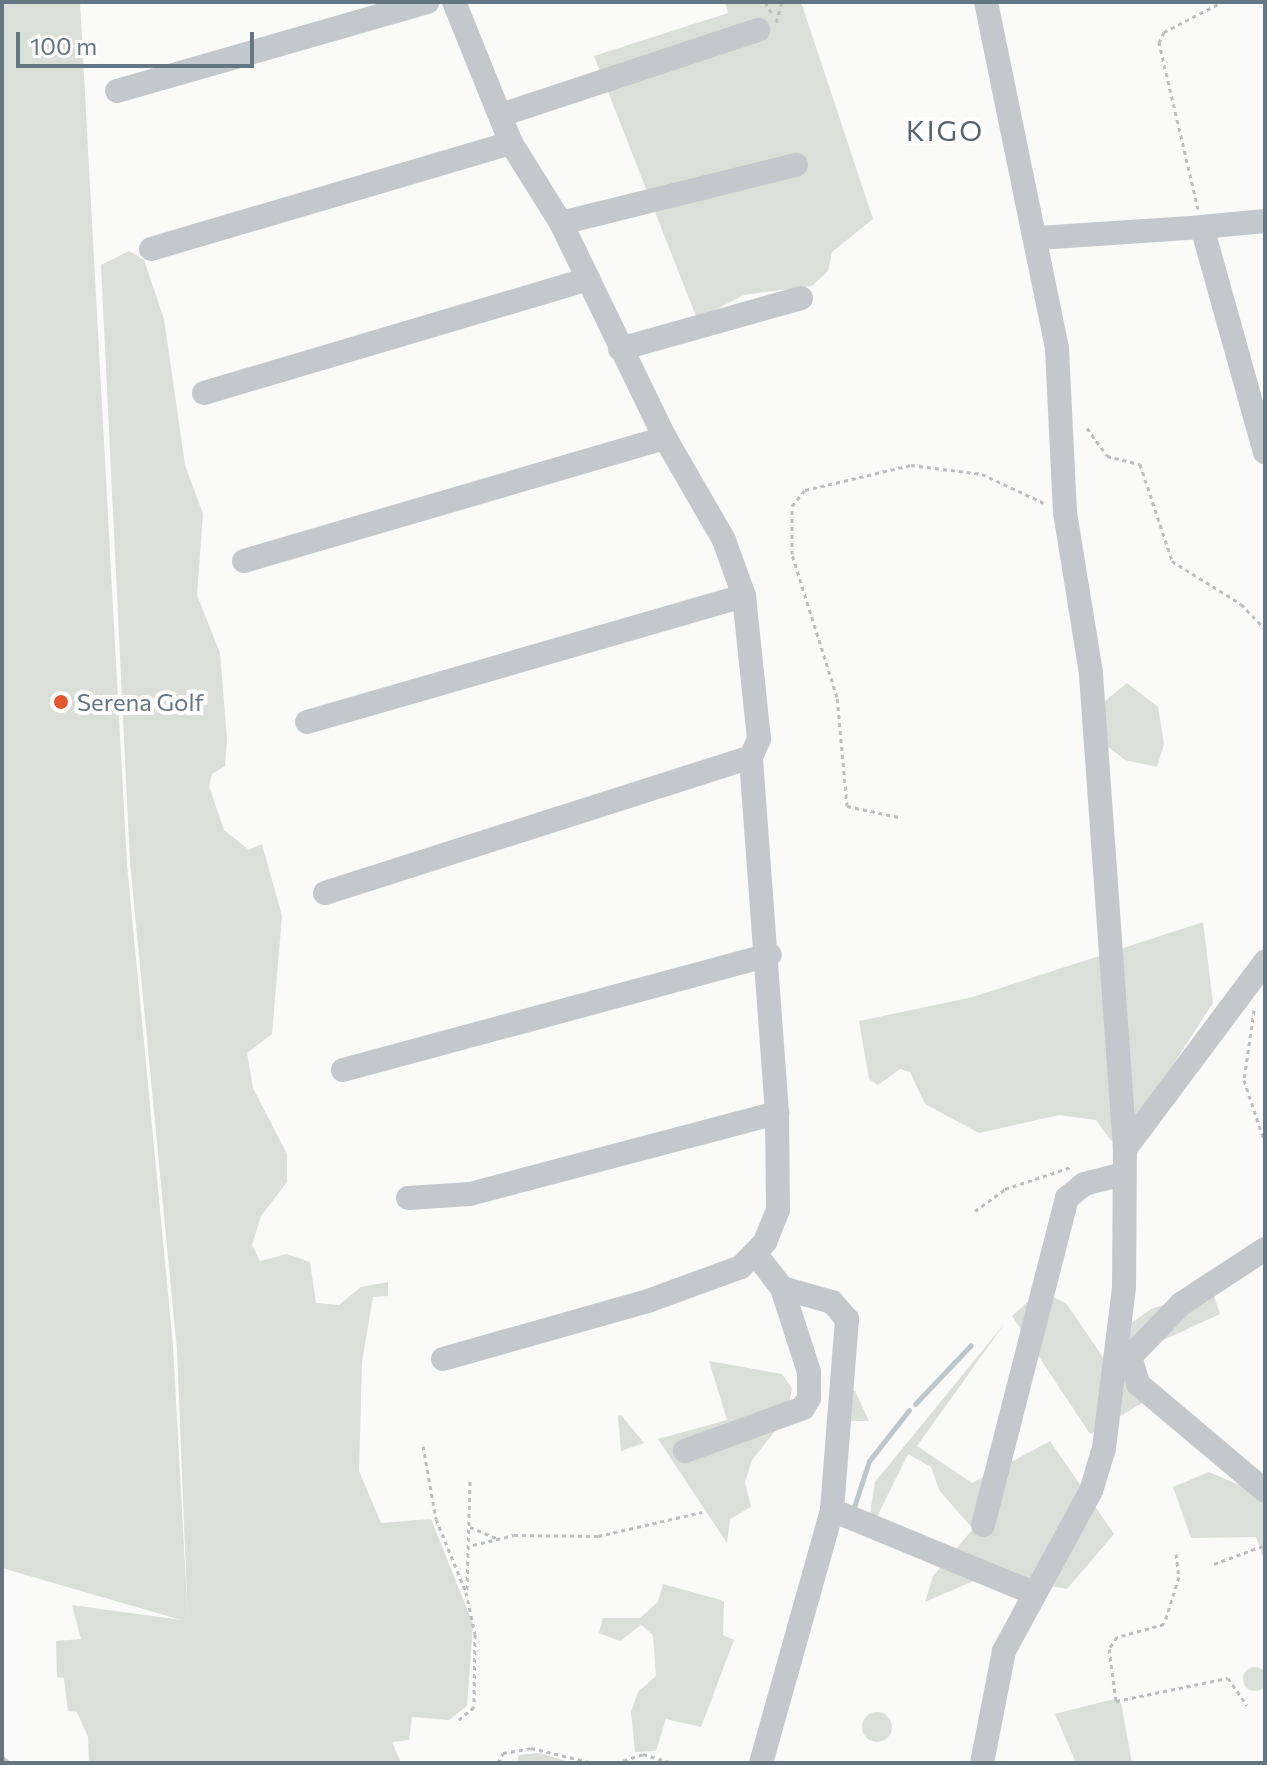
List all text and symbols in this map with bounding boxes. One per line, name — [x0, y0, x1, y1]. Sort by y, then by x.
scale bar — [20, 16, 258, 66]
text: 100 m — [30, 31, 97, 60]
district label: KIGO — [906, 113, 984, 147]
place label: Serena Golf — [77, 688, 204, 716]
marker: Serena Golf — [52, 693, 70, 711]

